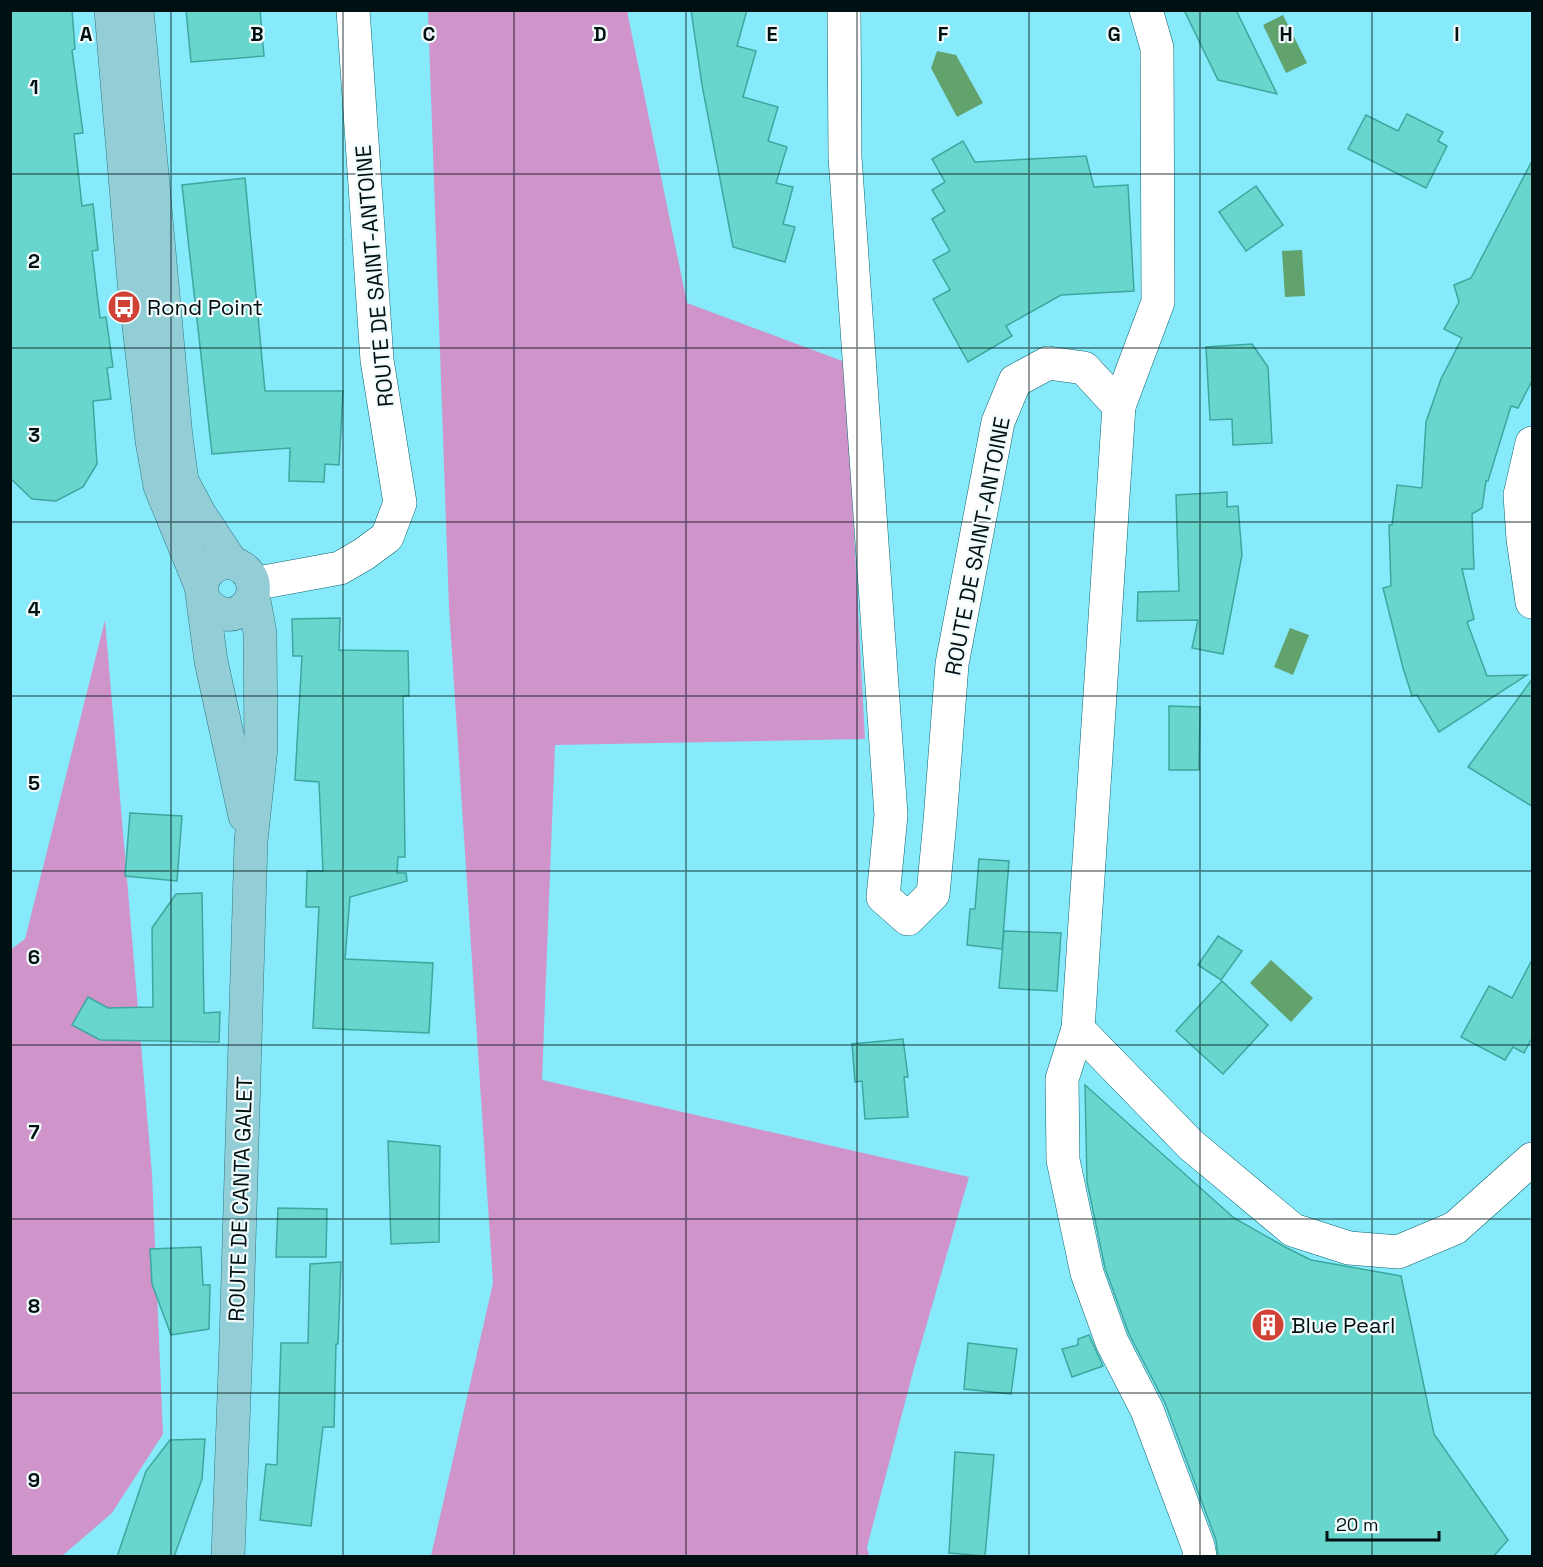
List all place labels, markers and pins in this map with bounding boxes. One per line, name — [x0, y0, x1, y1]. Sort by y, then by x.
bus stop icon: Rond Point — [106, 289, 142, 325]
place label: Rond Point — [147, 293, 263, 321]
building icon: Blue Pearl — [1250, 1307, 1286, 1343]
place label: Blue Pearl — [1291, 1311, 1395, 1339]

